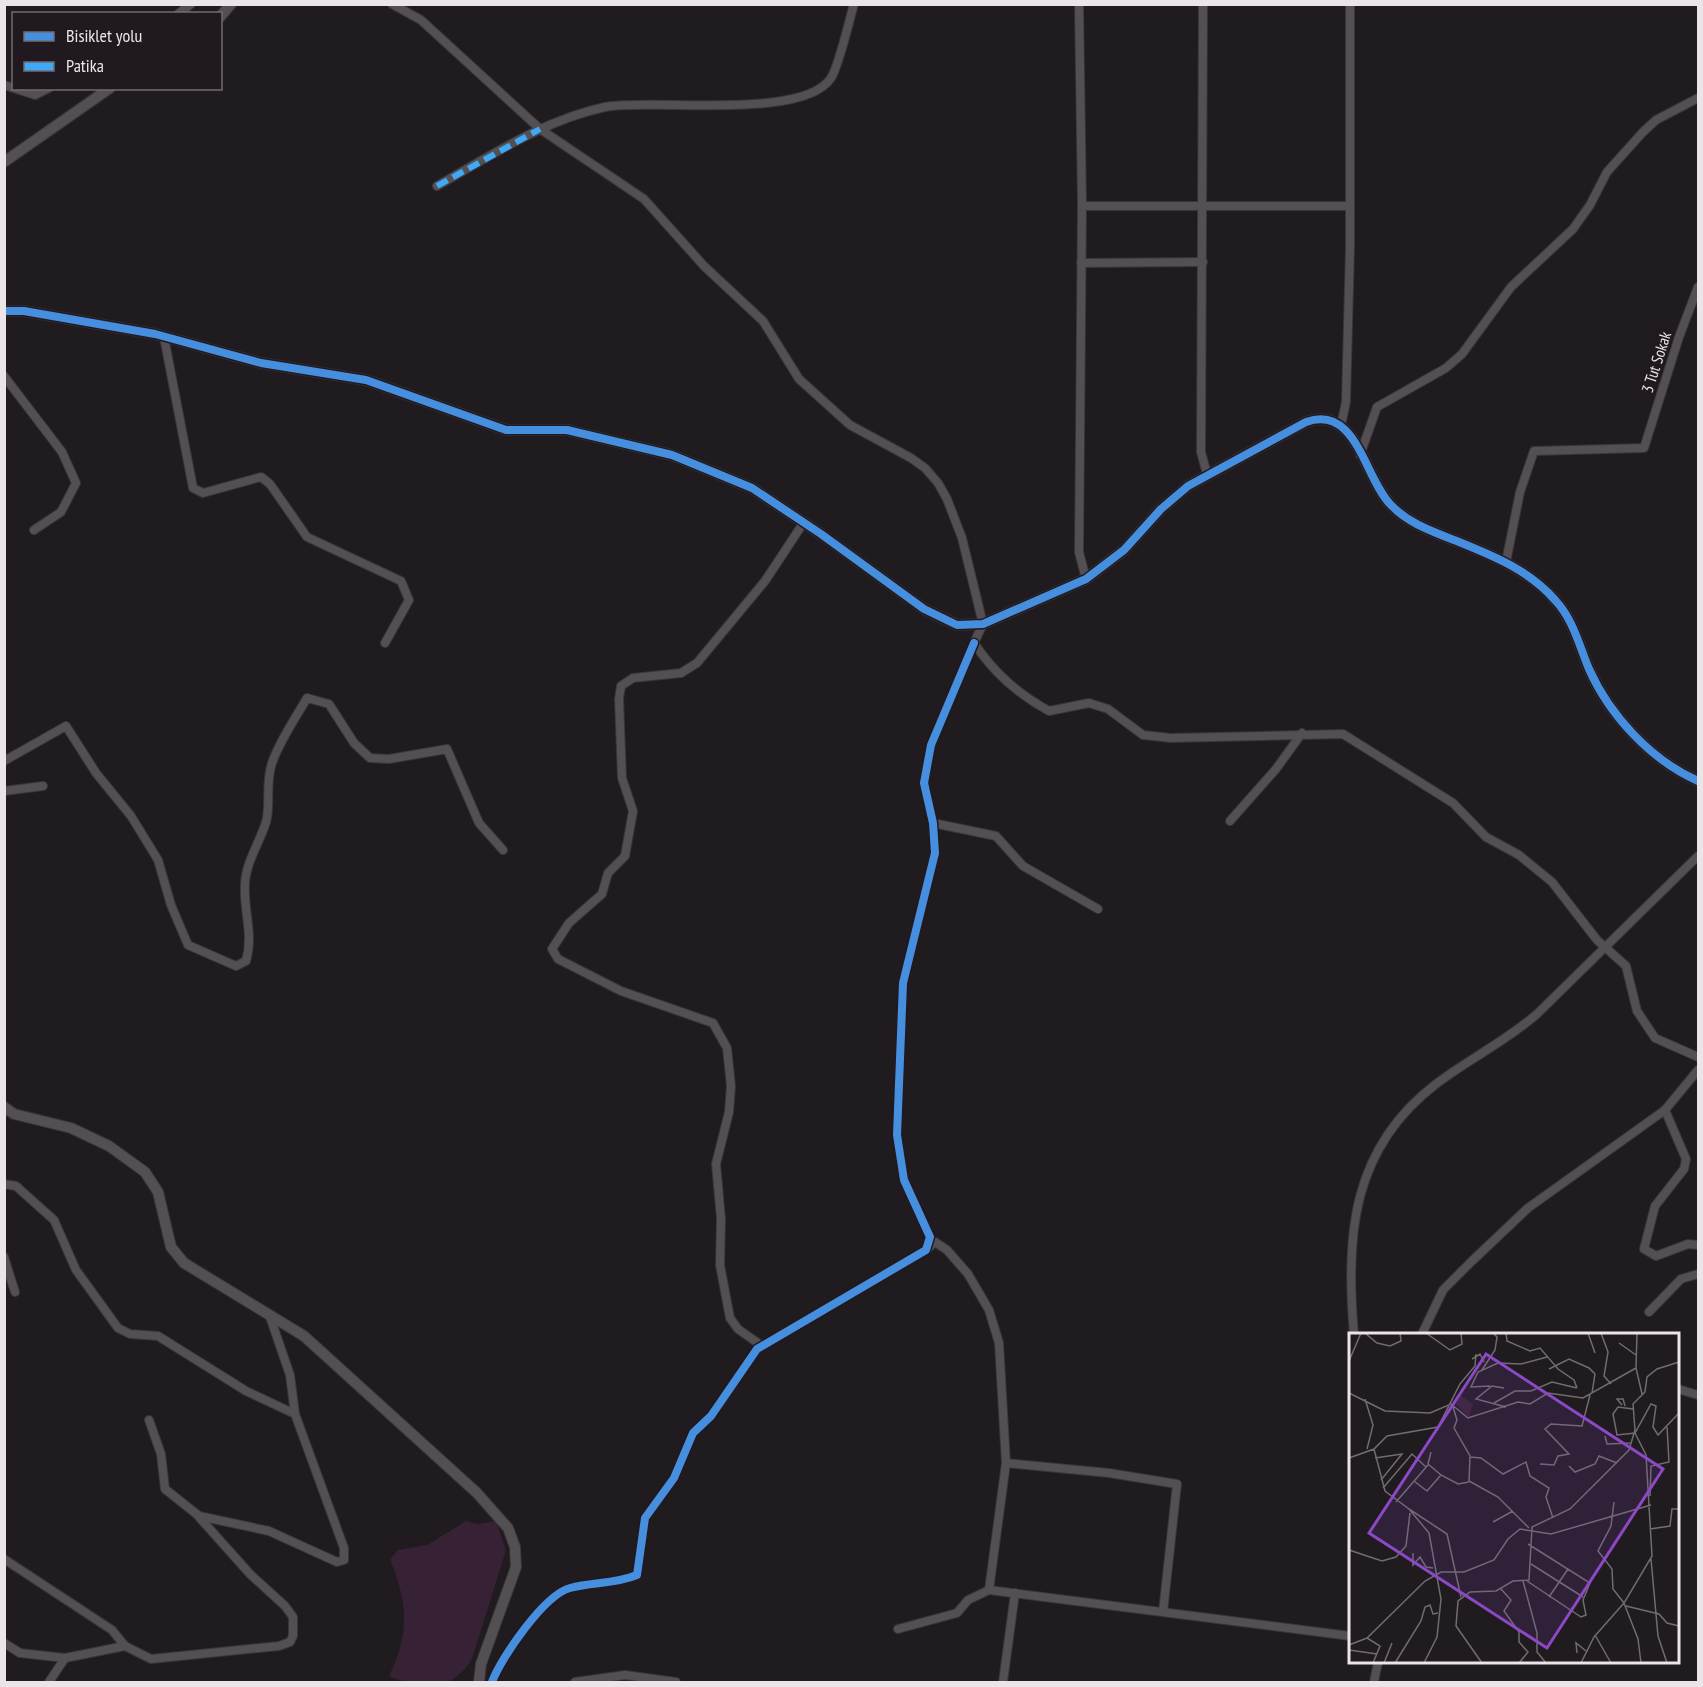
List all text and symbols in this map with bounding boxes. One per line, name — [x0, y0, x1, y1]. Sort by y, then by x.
legend — [12, 12, 222, 90]
text: Bisiklet yolu — [66, 24, 142, 47]
text: Patika — [66, 54, 104, 77]
street label: 3 Tut Sokak — [1637, 328, 1676, 395]
inset map — [1349, 1333, 1679, 1663]

